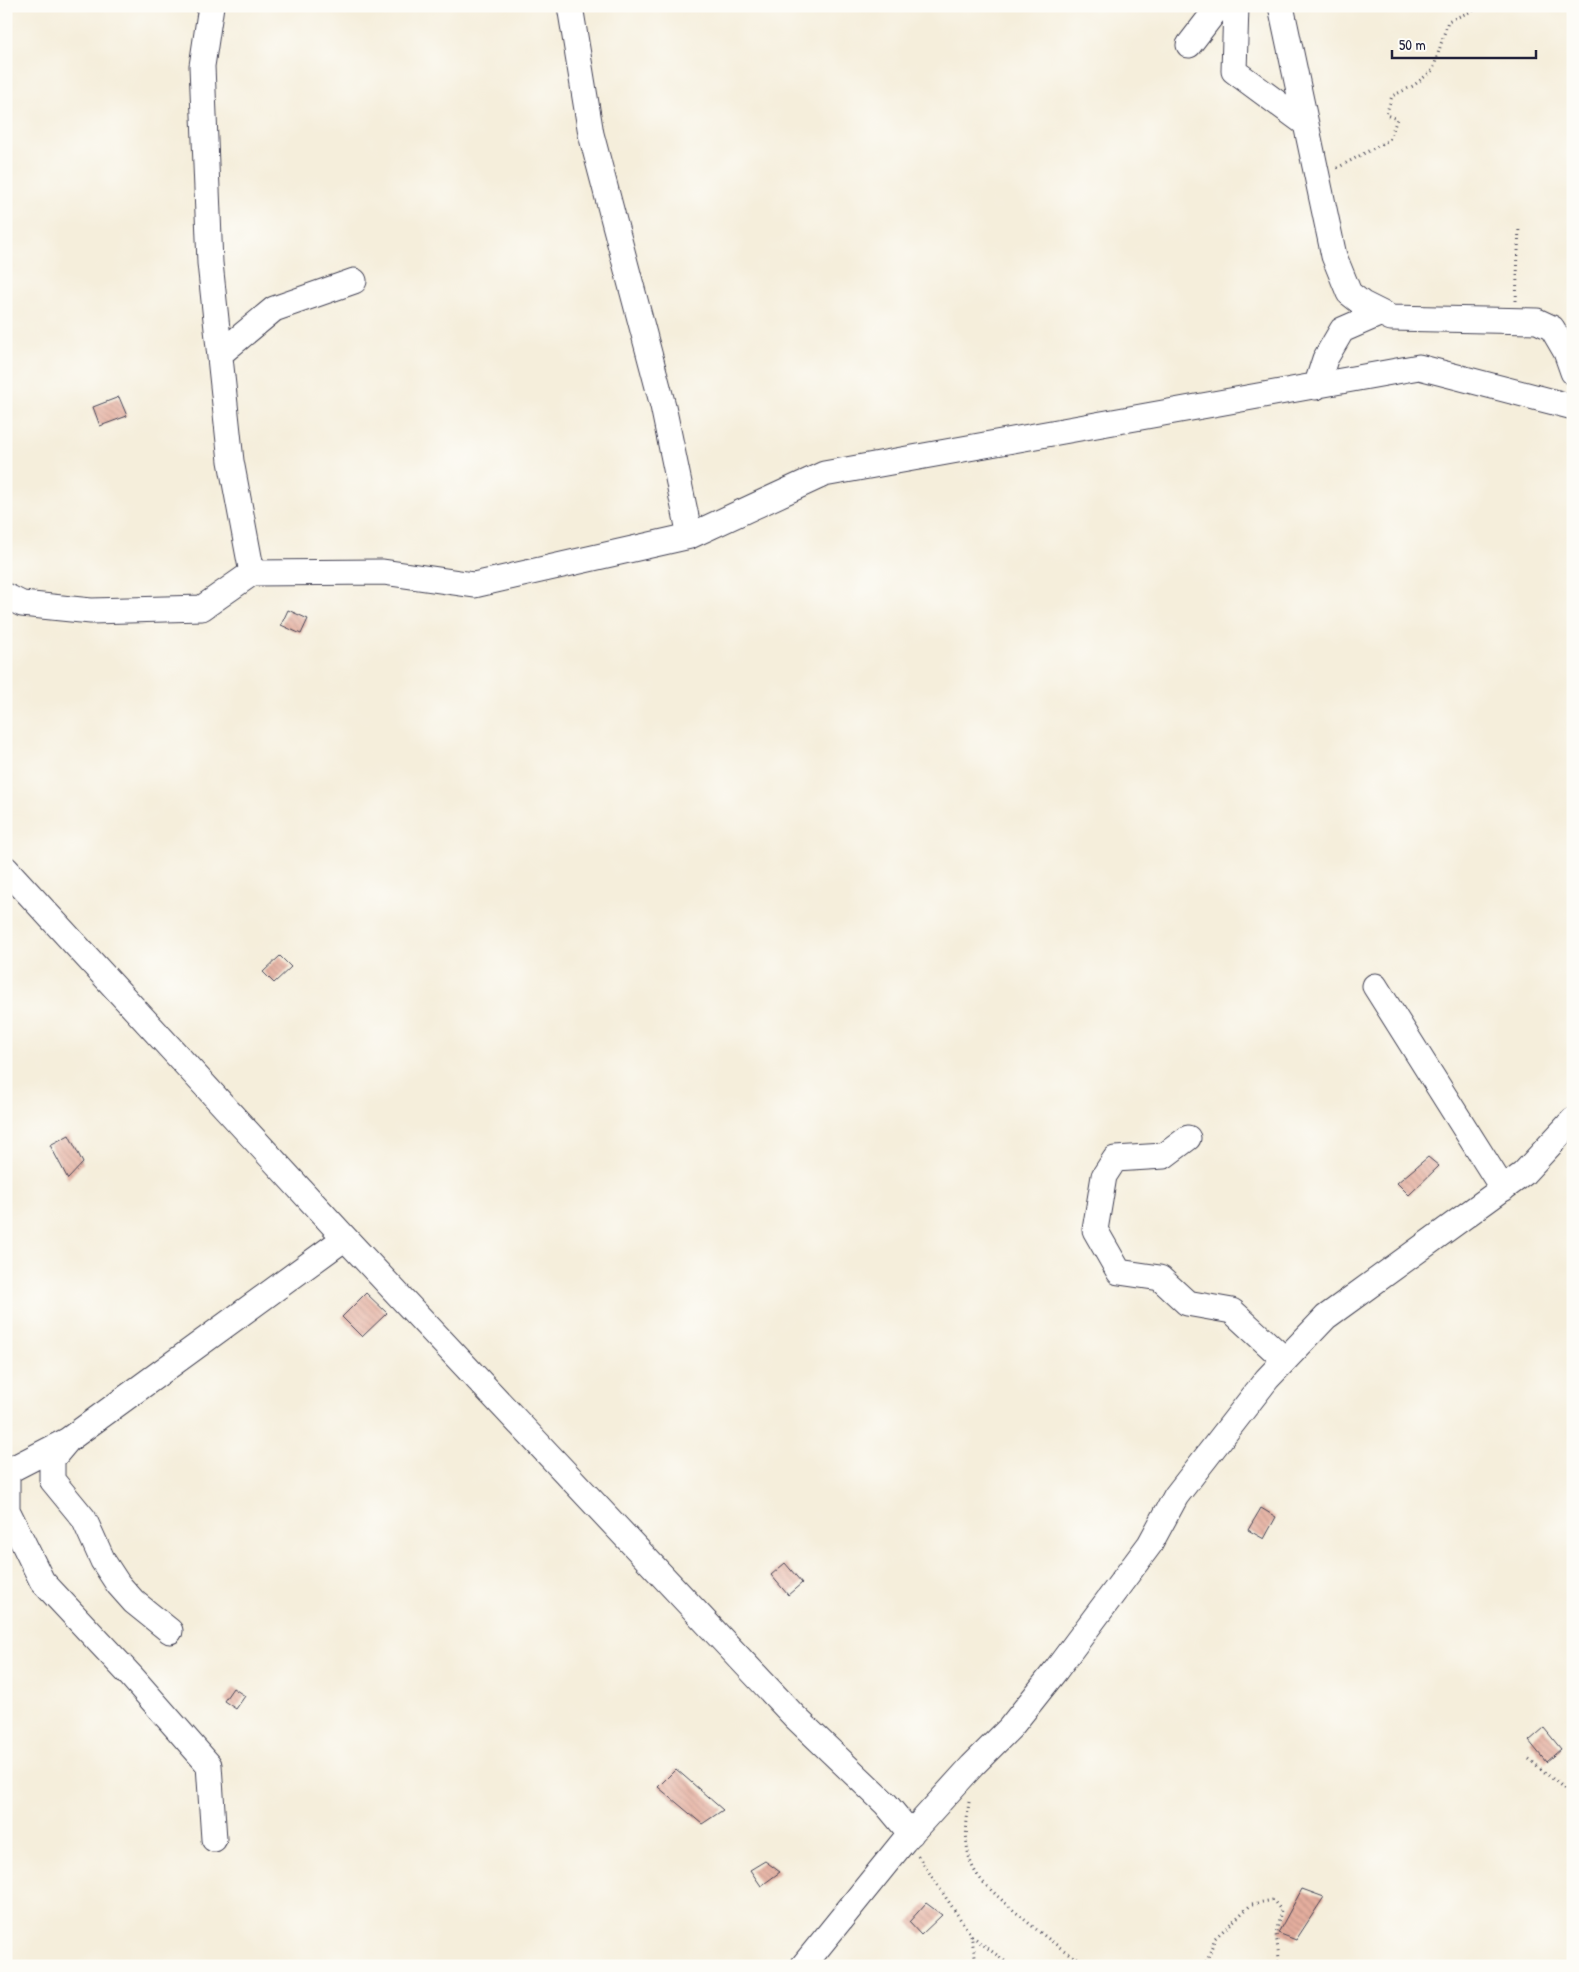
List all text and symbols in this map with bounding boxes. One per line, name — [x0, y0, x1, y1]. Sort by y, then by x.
scale bar — [1392, 28, 1535, 60]
text: 50 m — [1399, 34, 1426, 55]

